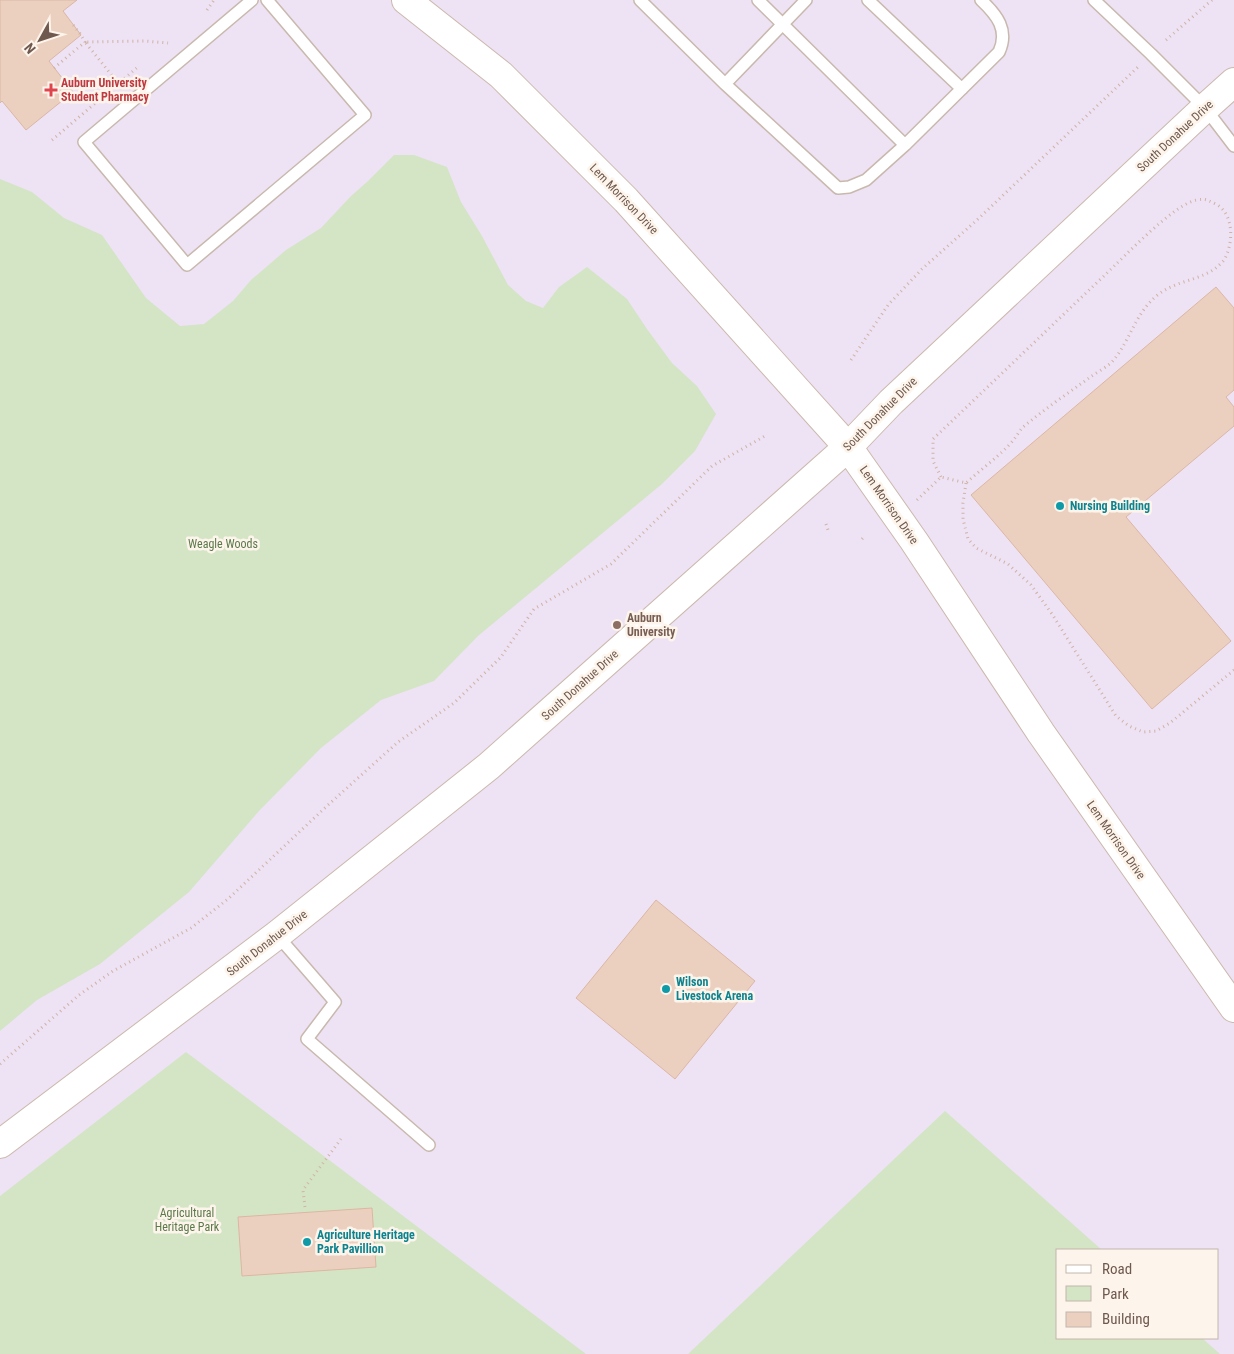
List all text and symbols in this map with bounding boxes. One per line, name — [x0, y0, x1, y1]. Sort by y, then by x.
north arrow — [15, 15, 65, 65]
text: N — [21, 40, 39, 57]
place label: Auburn University Student Pharmacy — [61, 76, 150, 104]
marker: Auburn University Student Pharmacy — [45, 84, 57, 96]
street label: South Donahue Drive — [1134, 97, 1216, 175]
street label: Lem Morrison Drive — [587, 161, 661, 237]
street label: South Donahue Drive — [840, 374, 920, 454]
street label: Lem Morrison Drive — [857, 463, 921, 547]
place label: Nursing Building — [1070, 499, 1150, 513]
marker: Nursing Building — [1054, 500, 1066, 512]
park label: Weagle Woods — [188, 537, 258, 551]
place label: Auburn University — [627, 611, 676, 639]
marker: Auburn University — [611, 619, 623, 631]
street label: South Donahue Drive — [539, 647, 622, 723]
street label: Lem Morrison Drive — [1084, 798, 1148, 882]
street label: South Donahue Drive — [224, 907, 310, 979]
place label: Wilson Livestock Arena — [676, 975, 753, 1003]
marker: Wilson Livestock Arena — [660, 983, 672, 995]
park label: Agricultural Heritage Park — [155, 1206, 220, 1234]
place label: Agriculture Heritage Park Pavillion — [317, 1228, 415, 1256]
marker: Agriculture Heritage Park Pavillion — [301, 1236, 313, 1248]
legend — [1056, 1249, 1219, 1339]
text: Road — [1102, 1260, 1132, 1278]
text: Park — [1102, 1285, 1129, 1303]
text: Building — [1102, 1310, 1150, 1328]

